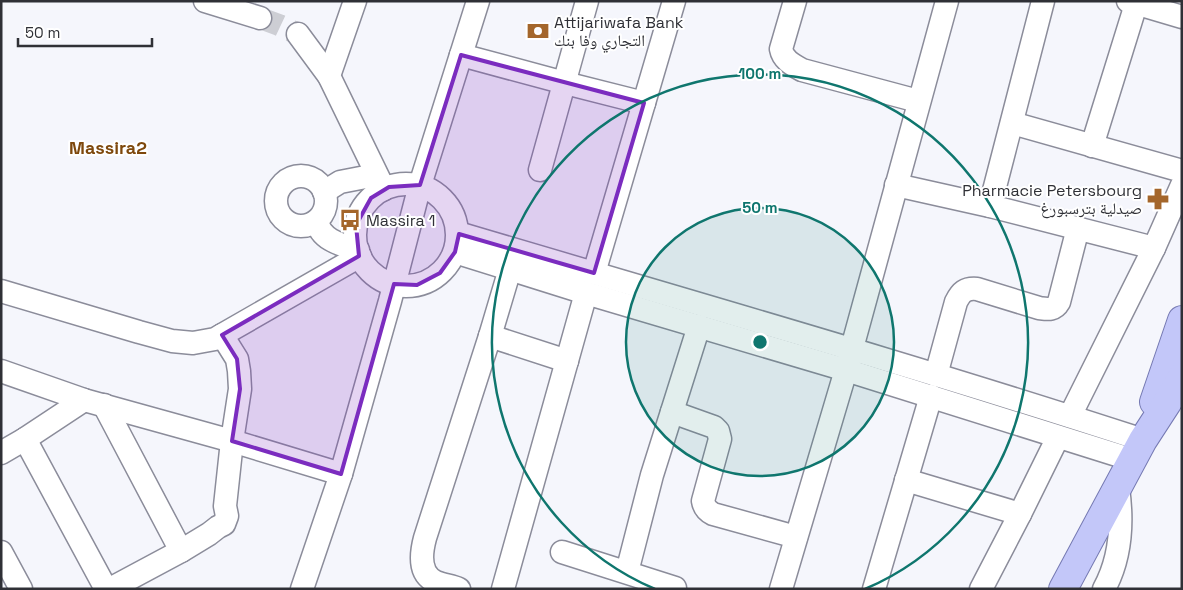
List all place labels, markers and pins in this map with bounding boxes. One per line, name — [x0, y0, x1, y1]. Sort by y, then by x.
place label: Attijariwafa Bank التجاري وفا بنك — [554, 12, 684, 53]
bank icon: Attijariwafa Bank التجاري وفا بنك — [525, 18, 551, 44]
place label: Pharmacie Petersbourg صيدلية بترسبورغ — [962, 180, 1142, 219]
pharmacy icon: Pharmacie Petersbourg صيدلية بترسبورغ — [1145, 186, 1171, 212]
bus stop icon: Massira 1 — [337, 207, 363, 233]
place label: Massira 1 — [366, 210, 436, 231]
centre of rings — [751, 333, 769, 351]

